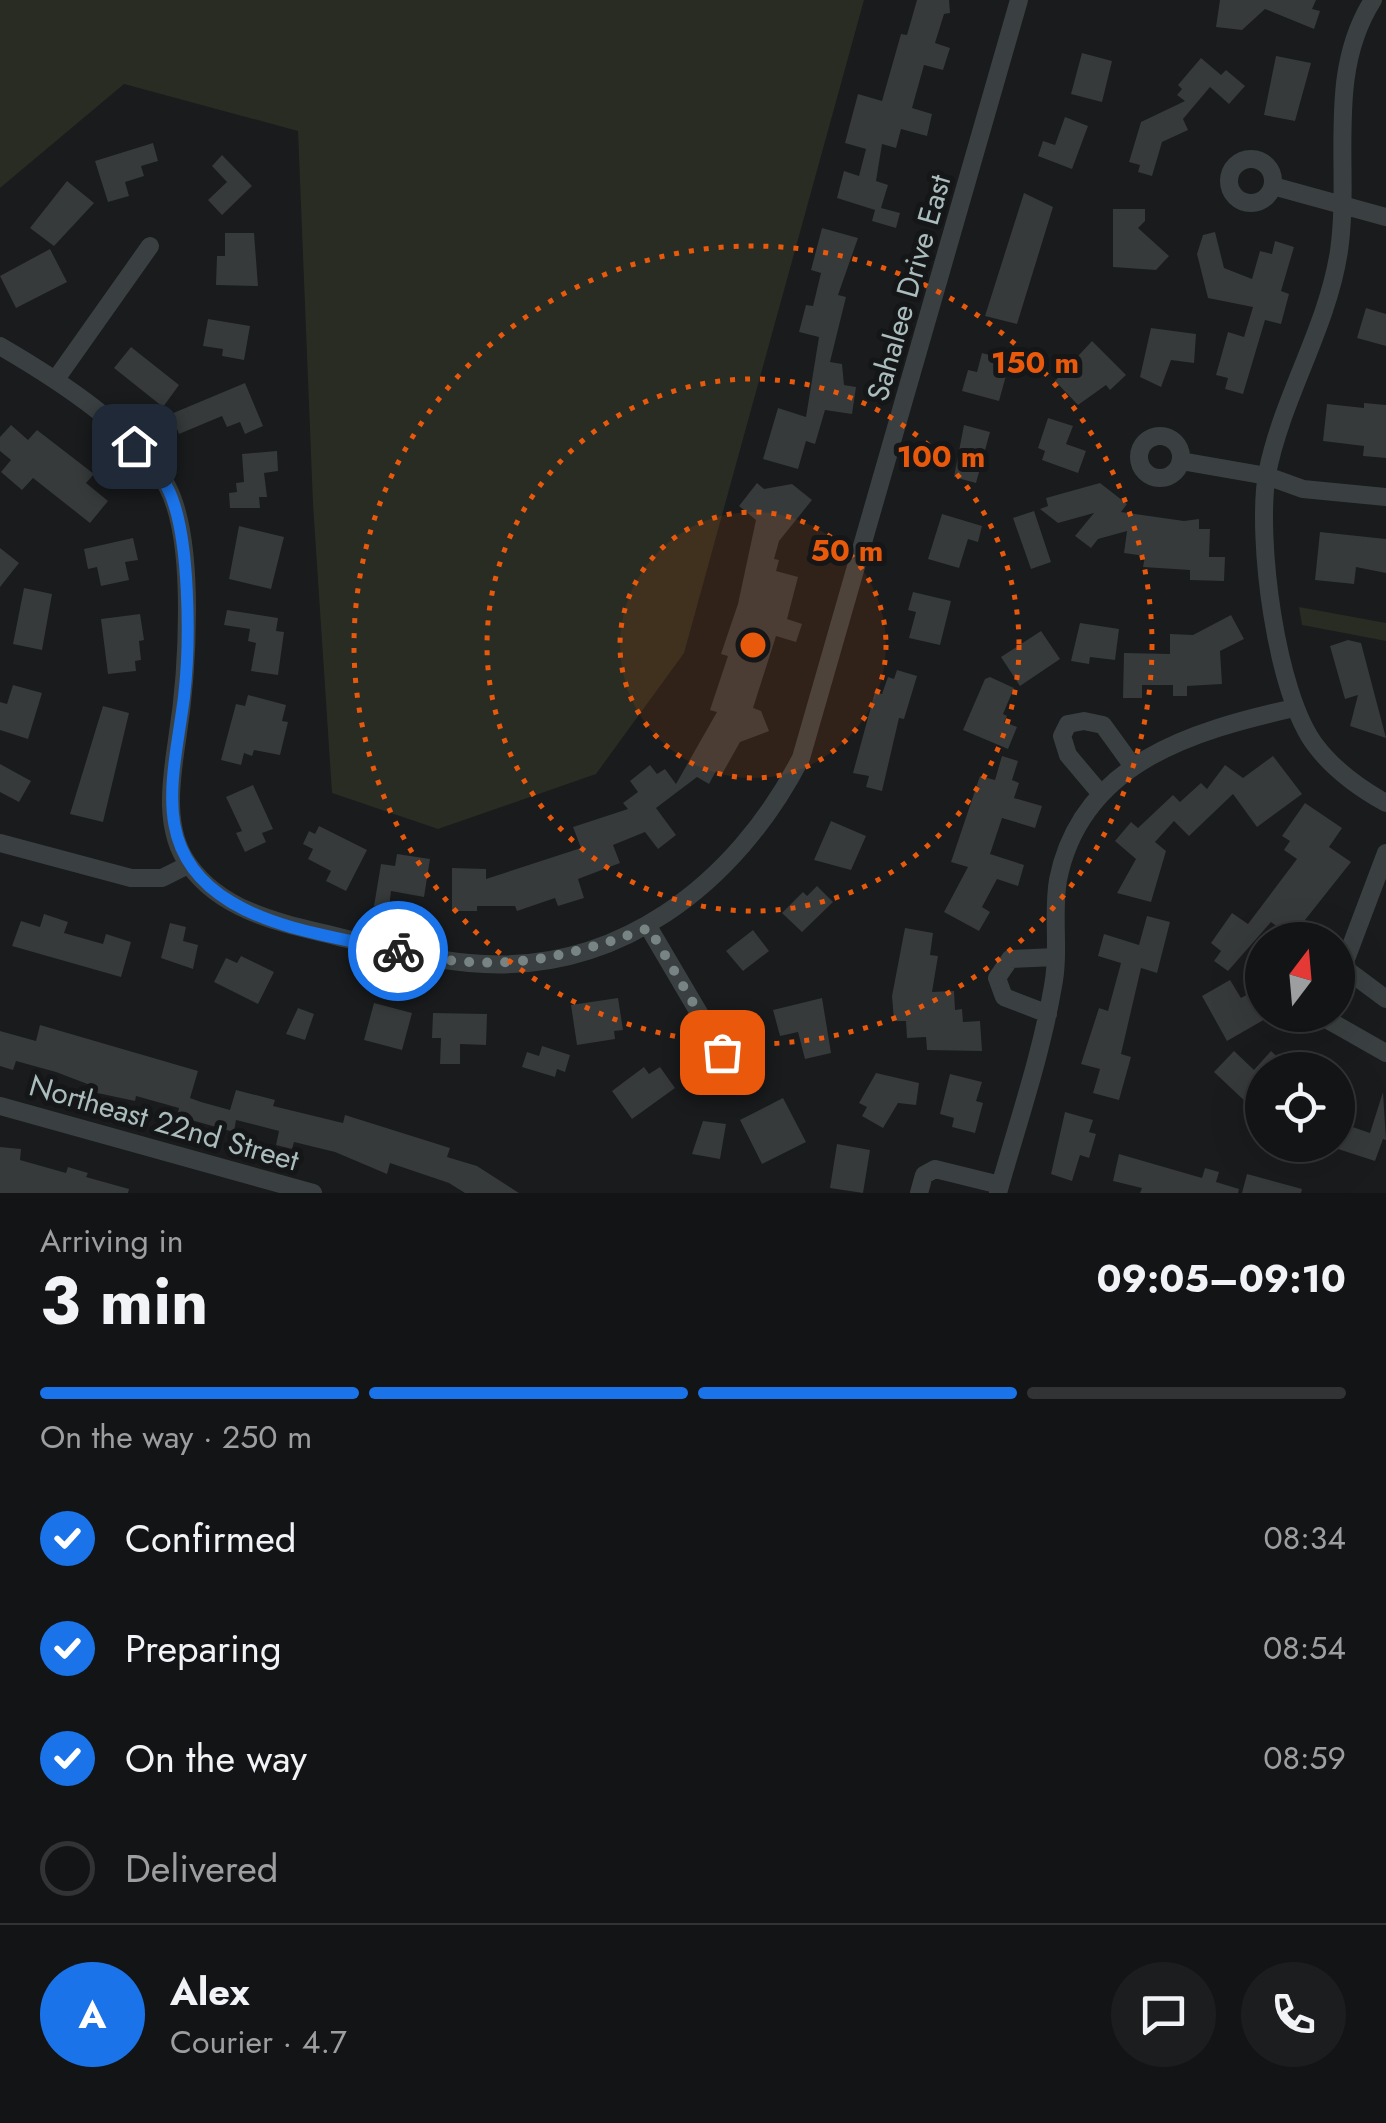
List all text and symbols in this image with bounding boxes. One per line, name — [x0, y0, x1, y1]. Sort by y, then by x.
street label: Sahalee Drive East — [856, 169, 962, 406]
text: 150 m — [991, 341, 1079, 384]
pin — [92, 404, 177, 489]
icon: home — [107, 419, 162, 474]
text: 100 m — [897, 435, 985, 478]
text: 50 m — [811, 529, 883, 572]
centre of rings — [735, 627, 771, 663]
courier — [348, 901, 448, 1001]
north arrow — [1245, 922, 1355, 1032]
map controls — [1245, 922, 1355, 1162]
icon: bike — [371, 924, 426, 979]
pin — [680, 1010, 765, 1095]
icon: bag — [695, 1025, 750, 1080]
button: locate — [1245, 1052, 1355, 1162]
street label: Northeast 22nd Street — [24, 1063, 305, 1182]
text: Arriving in — [40, 1218, 184, 1264]
text: 09:05–09:10 — [1096, 1251, 1346, 1306]
text: 3 min — [40, 1254, 208, 1348]
text: On the way · 250 m — [40, 1414, 312, 1460]
icon: check — [40, 1511, 95, 1566]
text: Confirmed — [125, 1511, 296, 1566]
text: 08:34 — [1264, 1515, 1346, 1561]
icon: check — [40, 1621, 95, 1676]
text: Preparing — [125, 1621, 282, 1676]
text: 08:54 — [1263, 1625, 1346, 1671]
icon: check — [40, 1731, 95, 1786]
text: On the way — [125, 1731, 307, 1786]
text: 08:59 — [1263, 1735, 1346, 1781]
text: Delivered — [125, 1841, 278, 1896]
button: chat — [1111, 1962, 1216, 2067]
button: phone — [1241, 1962, 1346, 2067]
text: Alex — [170, 1964, 250, 2019]
text: A — [79, 1987, 106, 2042]
text: Courier · 4.7 — [170, 2019, 347, 2065]

